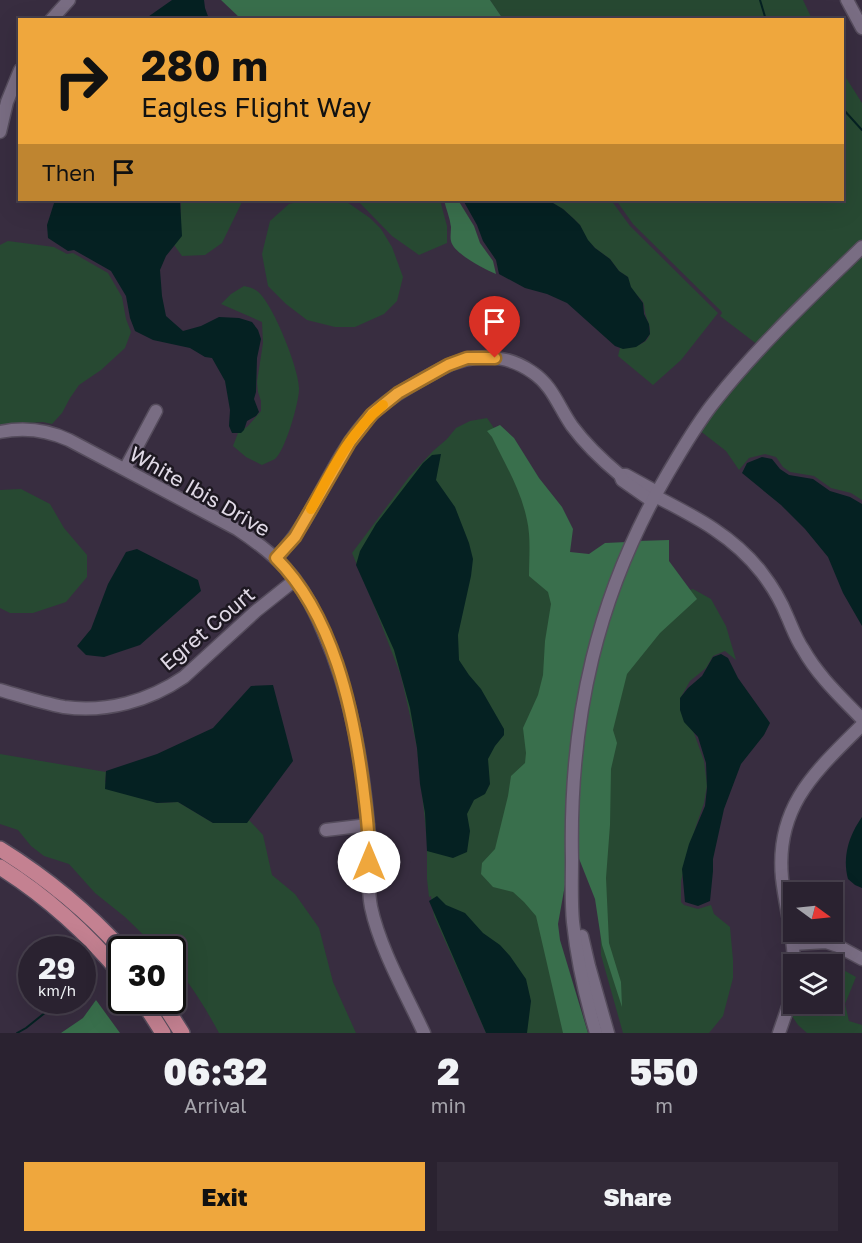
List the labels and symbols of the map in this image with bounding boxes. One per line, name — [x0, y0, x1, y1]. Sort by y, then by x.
pin — [469, 296, 520, 358]
street label: White Ibis Drive — [125, 440, 275, 542]
street label: Egret Court — [154, 581, 260, 675]
position arrow — [337, 830, 401, 894]
north arrow — [783, 882, 843, 942]
speed limit sign: 30 — [108, 936, 186, 1014]

